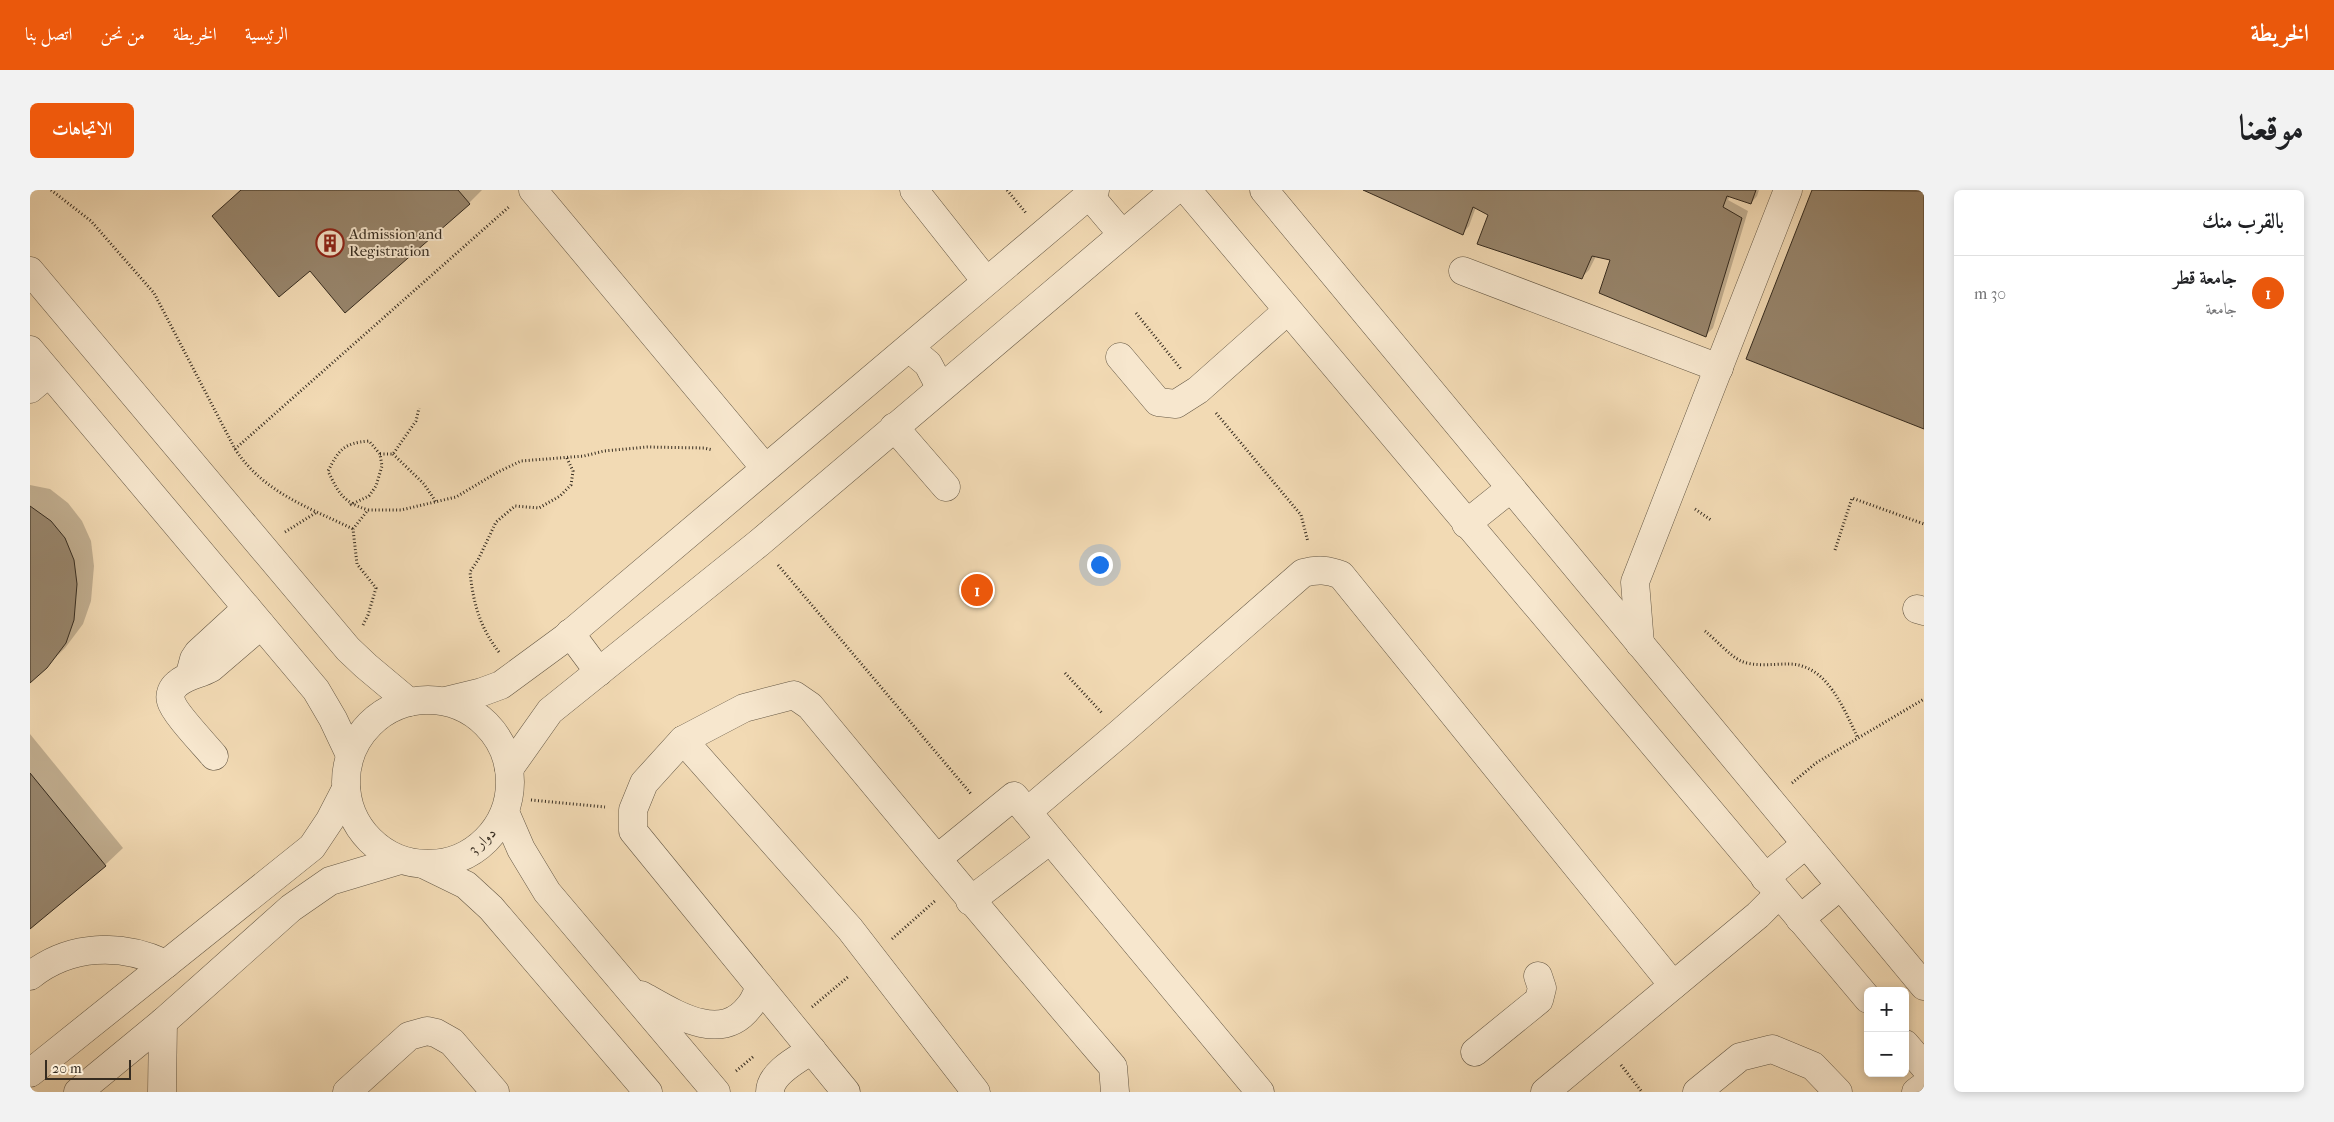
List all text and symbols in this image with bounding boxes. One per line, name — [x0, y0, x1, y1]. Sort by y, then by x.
text: الخريطة — [2251, 19, 2309, 47]
text: اتصل بنا — [25, 24, 72, 45]
text: من نحن — [100, 24, 145, 45]
text: الخريطة — [173, 24, 217, 45]
text: الرئيسية — [245, 24, 288, 45]
button: الاتجاهات — [30, 103, 134, 158]
text: موقعنا — [2239, 107, 2304, 148]
text: بالقرب منك — [2202, 209, 2284, 233]
place label: Admission and Registration — [348, 225, 443, 260]
building icon: Admission and Registration — [315, 228, 345, 258]
text: جامعة قطر — [2173, 267, 2237, 289]
text: 30 m — [1974, 284, 2006, 303]
text: 1 — [2265, 284, 2271, 303]
text: جامعة — [2205, 299, 2237, 318]
your location — [1087, 552, 1113, 578]
pin: 1 — [961, 571, 993, 609]
street label: دوار 3 — [464, 824, 500, 858]
map controls — [1864, 987, 1909, 1077]
button: + — [1864, 987, 1909, 1032]
button: − — [1864, 1032, 1909, 1077]
scale bar — [45, 1057, 131, 1080]
text: 20 m — [52, 1060, 82, 1077]

